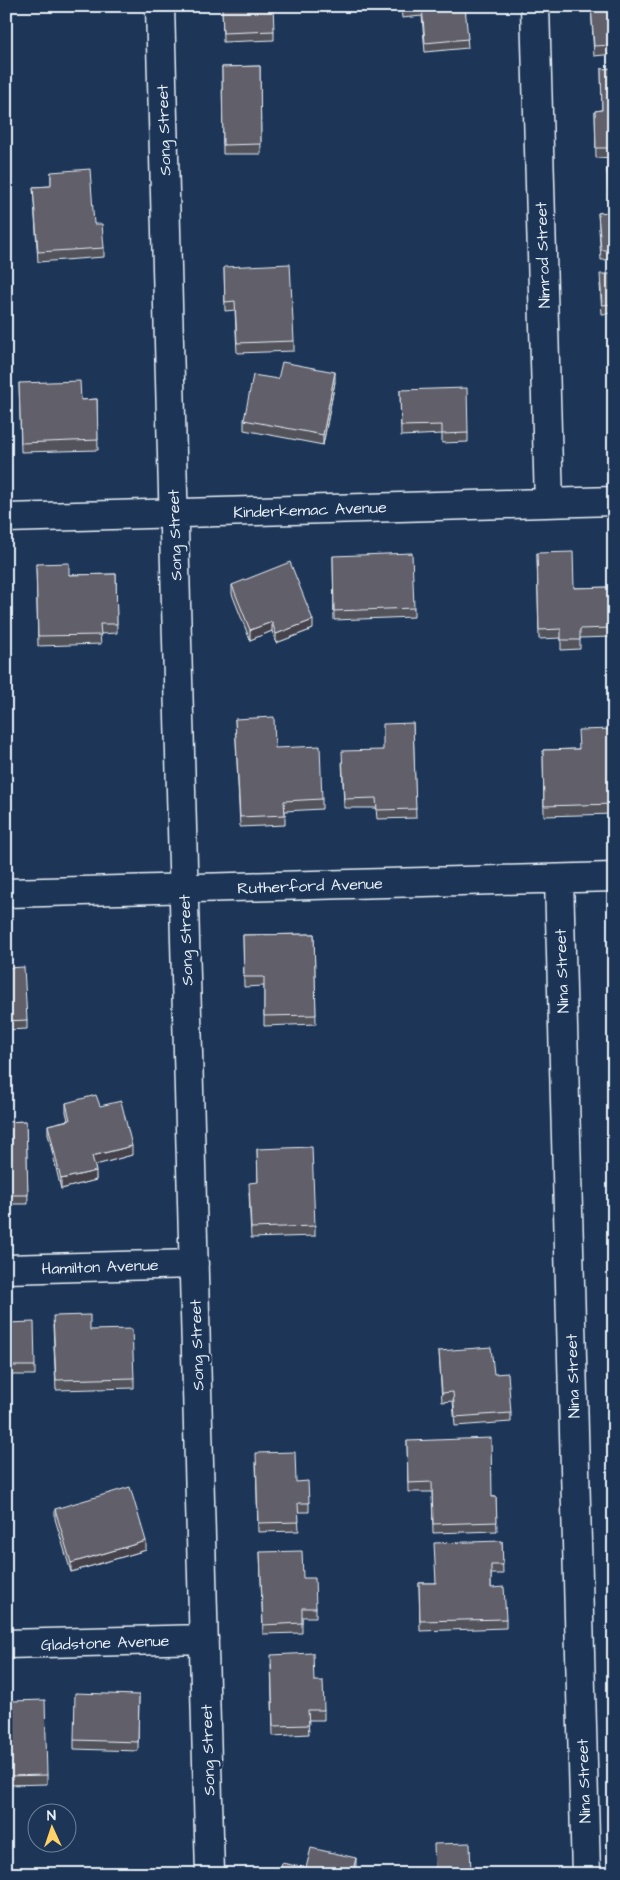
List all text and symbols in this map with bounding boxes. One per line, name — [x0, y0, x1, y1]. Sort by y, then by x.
street label: Song Street — [151, 83, 178, 176]
street label: Nimrod Street — [530, 201, 556, 309]
street label: Song Street — [162, 488, 189, 581]
street label: Kinderkemac Avenue — [233, 496, 387, 524]
street label: Rutherford Avenue — [237, 872, 383, 900]
street label: Song Street — [173, 893, 200, 986]
street label: Nina Street — [550, 928, 574, 1014]
street label: Hamilton Avenue — [41, 1254, 159, 1280]
street label: Song Street — [184, 1298, 211, 1391]
street label: Nina Street — [561, 1333, 585, 1419]
street label: Gladstone Avenue — [40, 1630, 170, 1656]
street label: Song Street — [195, 1703, 222, 1796]
street label: Nina Street — [572, 1738, 596, 1824]
north arrow — [28, 1802, 78, 1852]
text: N — [46, 1806, 56, 1826]

